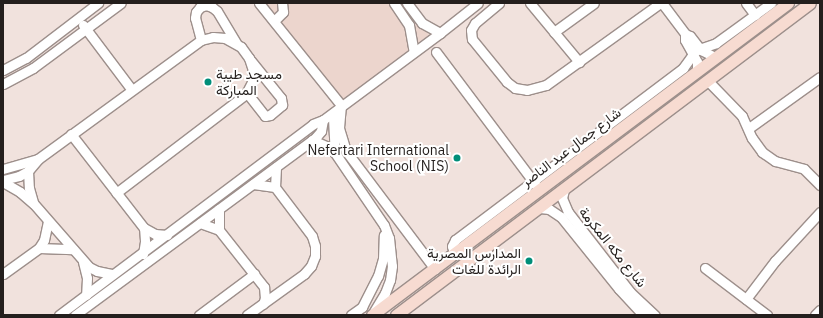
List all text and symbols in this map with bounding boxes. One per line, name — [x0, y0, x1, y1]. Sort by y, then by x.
place label: مسجد طيبة المباركة — [216, 66, 282, 98]
marker: مسجد طيبة المباركة — [203, 77, 213, 87]
street label: شارع جمال عبد الناصر — [518, 104, 624, 190]
place label: Nefertari International School (NIS) — [308, 142, 449, 174]
marker: Nefertari International School (NIS) — [452, 153, 462, 163]
street label: شارع مكه المكرمة — [576, 204, 650, 290]
place label: المدارس المصرية الرائدة للغات — [427, 245, 521, 278]
marker: المدارس المصرية الرائدة للغات — [524, 256, 534, 266]

